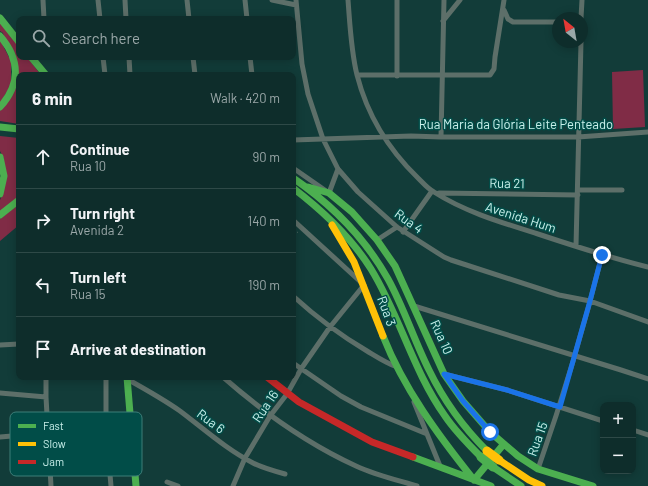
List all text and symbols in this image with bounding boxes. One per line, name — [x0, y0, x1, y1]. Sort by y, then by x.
north arrow — [552, 12, 588, 48]
search box — [16, 16, 296, 60]
icon: search — [30, 27, 52, 49]
text: Search here — [62, 29, 140, 47]
text: 6 min — [32, 88, 72, 108]
text: Walk · 420 m — [210, 90, 280, 106]
street label: Rua Maria da Glória Leite Penteado — [419, 116, 613, 132]
text: Continue — [70, 140, 130, 158]
icon: ahead — [32, 146, 54, 168]
text: 90 m — [253, 149, 280, 165]
text: Rua 10 — [70, 158, 106, 174]
street label: Rua 21 — [489, 175, 525, 191]
street label: Avenida Hum — [484, 198, 558, 236]
text: Turn right — [70, 204, 135, 222]
street label: Rua 4 — [392, 205, 426, 237]
icon: right — [32, 210, 54, 232]
text: 140 m — [248, 213, 280, 229]
text: Avenida 2 — [70, 222, 124, 238]
route end — [593, 246, 611, 264]
text: Turn left — [70, 268, 126, 286]
icon: left — [32, 274, 54, 296]
text: 190 m — [248, 277, 280, 293]
text: Rua 15 — [70, 286, 105, 302]
street label: Rua 3 — [374, 294, 400, 328]
street label: Rua 10 — [427, 317, 457, 357]
icon: arrive — [32, 338, 54, 360]
text: Arrive at destination — [70, 340, 206, 358]
street label: Rua 16 — [248, 387, 282, 425]
map controls — [600, 402, 636, 474]
button: + — [600, 402, 636, 438]
street label: Rua 6 — [194, 405, 228, 437]
legend — [10, 412, 142, 476]
text: Fast — [43, 419, 64, 432]
street label: Rua 15 — [523, 419, 551, 458]
route start — [481, 423, 499, 441]
text: Slow — [43, 437, 66, 450]
button: − — [600, 438, 636, 474]
text: Jam — [43, 455, 64, 468]

